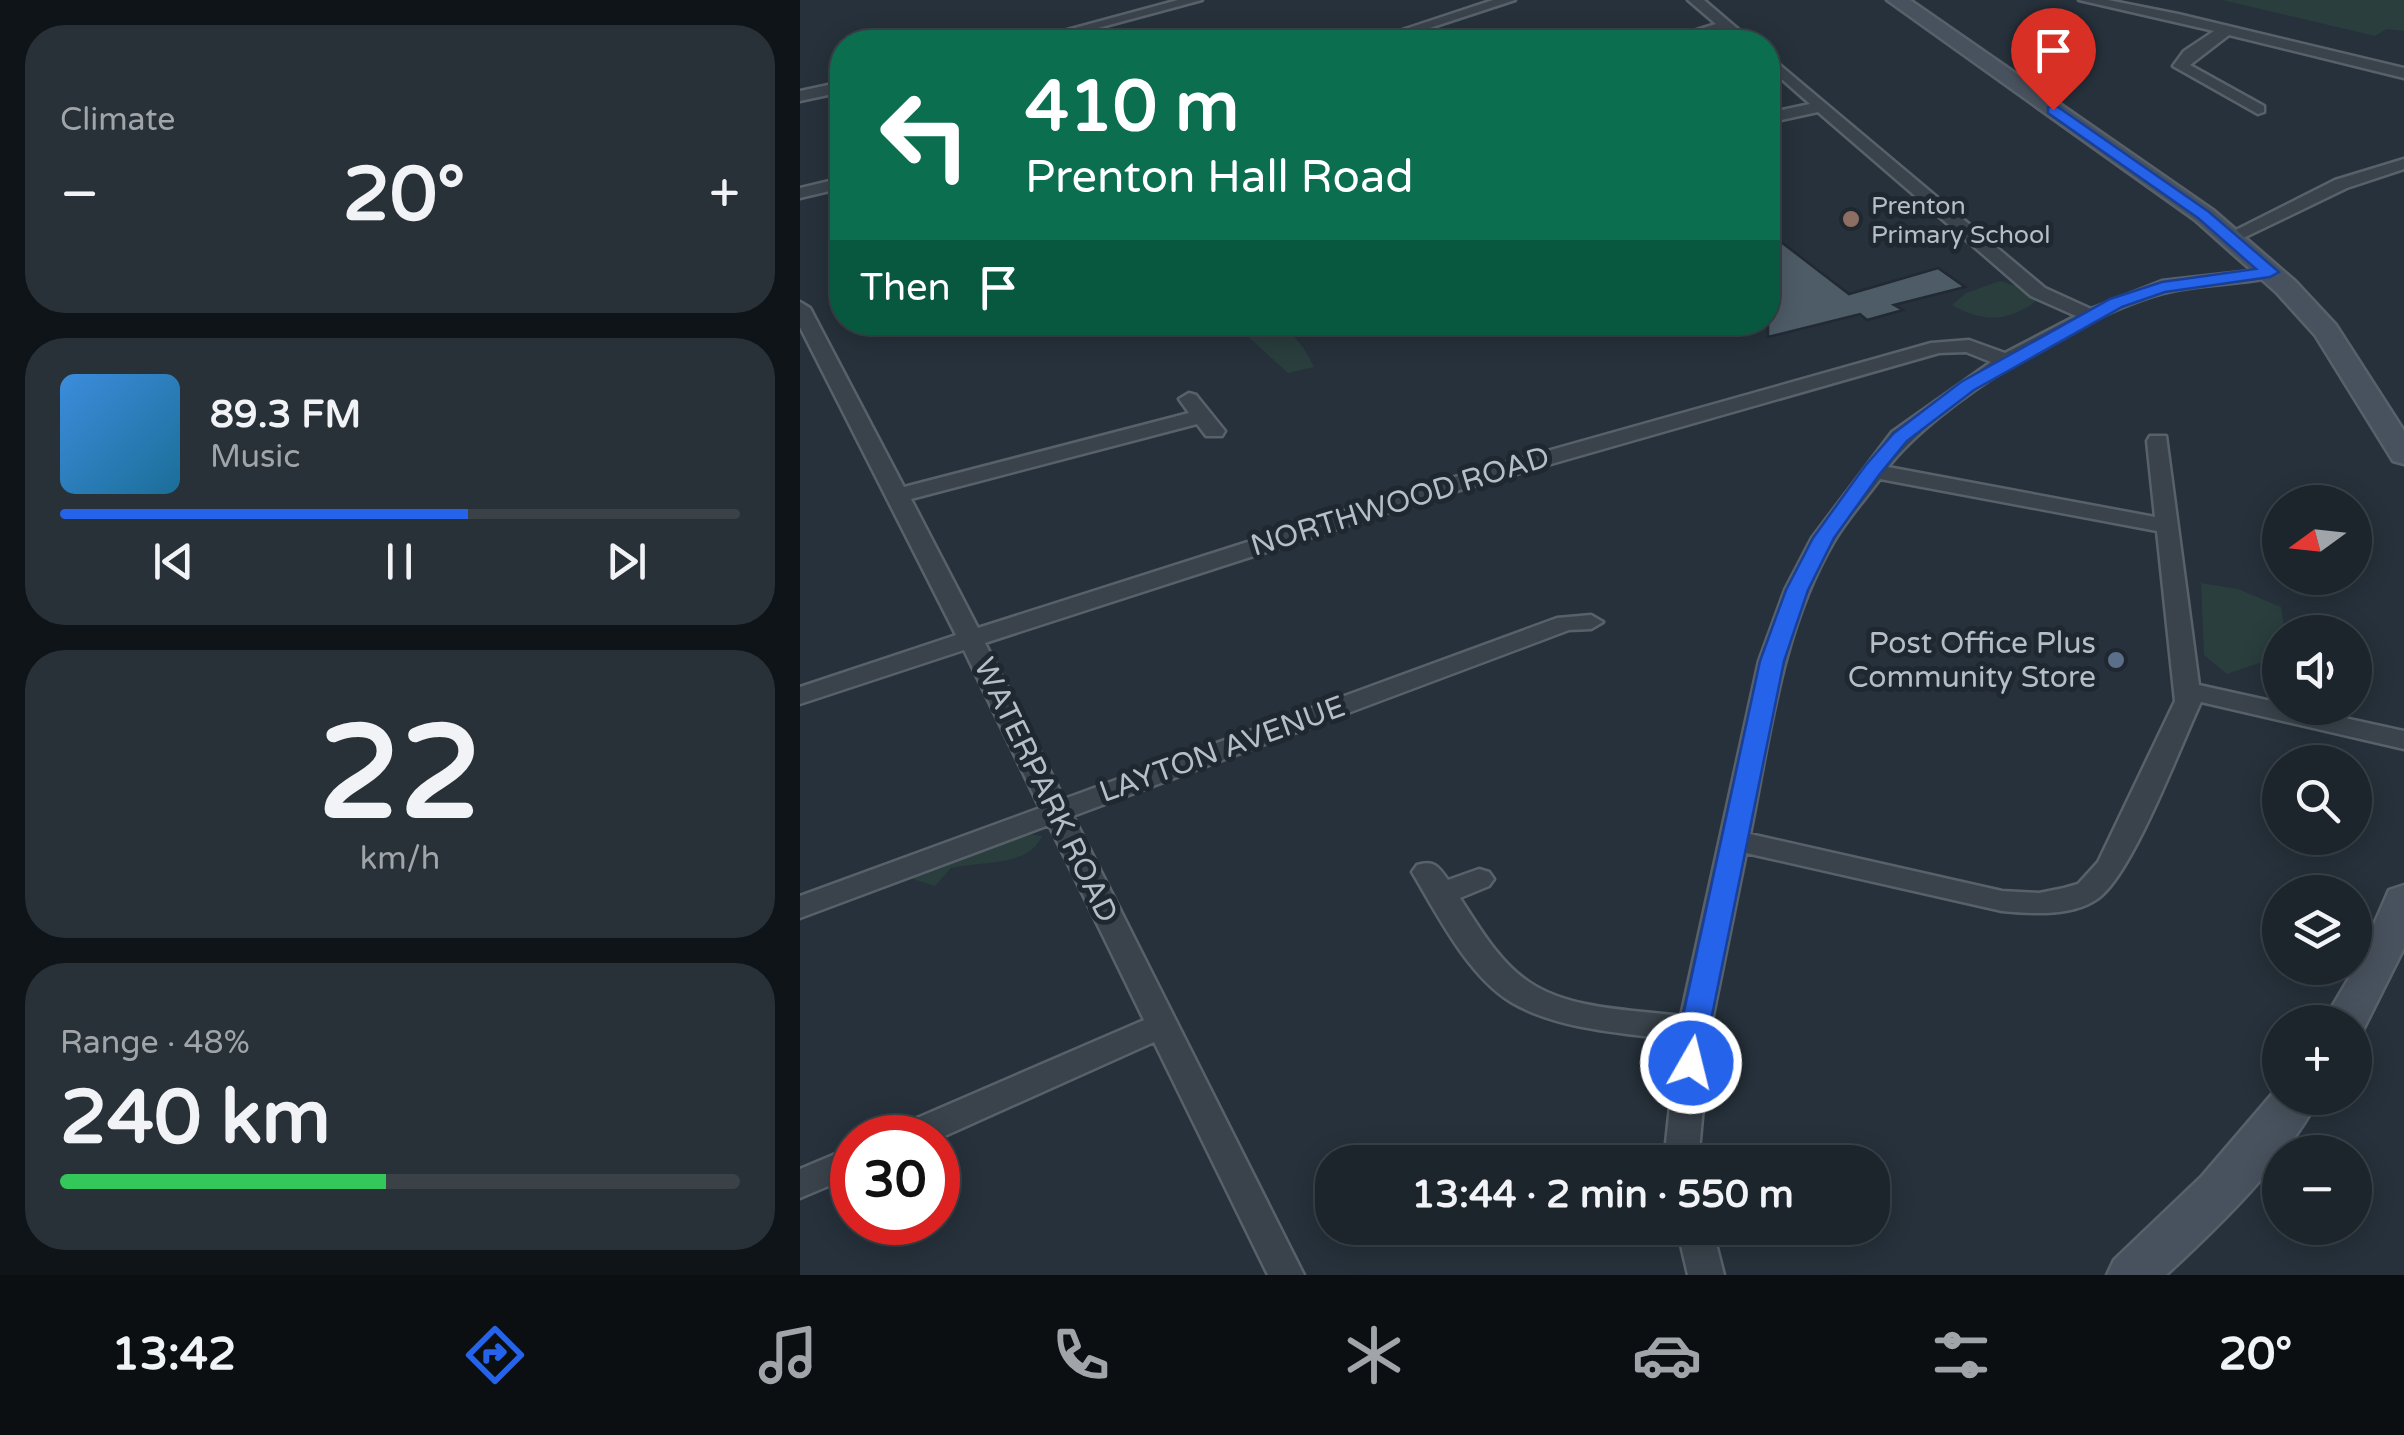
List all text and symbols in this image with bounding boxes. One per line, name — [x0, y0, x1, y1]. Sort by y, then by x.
pin — [2011, 8, 2096, 111]
icon: arrive — [2026, 23, 2081, 78]
text: 410 m — [1025, 66, 1239, 150]
icon: left — [860, 70, 990, 200]
text: Climate — [60, 101, 175, 139]
text: 20° — [343, 150, 465, 240]
text: Prenton Hall Road — [1025, 151, 1414, 205]
text: − — [60, 162, 99, 228]
text: + — [709, 162, 740, 228]
place label: Prenton Primary School — [1871, 191, 2050, 250]
marker: Prenton Primary School — [1840, 208, 1862, 230]
icon: arrive — [971, 260, 1026, 315]
text: Then — [860, 265, 951, 311]
text: 89.3 FM — [210, 392, 361, 438]
text: Music — [210, 438, 300, 476]
street label: NORTHWOOD ROAD — [1246, 438, 1554, 565]
north arrow — [2262, 485, 2372, 595]
map controls — [2262, 485, 2372, 1245]
icon: previous — [146, 534, 201, 589]
icon: pause — [372, 534, 427, 589]
icon: next — [599, 534, 654, 589]
button: sound — [2262, 615, 2372, 725]
place label: Post Office Plus Community Store — [1848, 625, 2096, 696]
marker: Post Office Plus Community Store — [2105, 649, 2127, 671]
street label: WATERPARK ROAD — [965, 652, 1126, 929]
street label: LAYTON AVENUE — [1094, 688, 1350, 811]
text: 22 — [318, 697, 482, 853]
button: search — [2262, 745, 2372, 855]
text: km/h — [360, 840, 440, 878]
button: layers — [2262, 875, 2372, 985]
button: + — [2262, 1005, 2372, 1115]
position arrow — [1639, 1011, 1743, 1115]
text: Range · 48% — [60, 1024, 250, 1062]
text: 240 km — [60, 1073, 331, 1163]
speed limit sign: 30 — [830, 1115, 960, 1245]
button: − — [2262, 1135, 2372, 1245]
text: 13:44 · 2 min · 550 m — [1411, 1172, 1794, 1218]
icon: directions — [460, 1320, 530, 1390]
icon: music — [753, 1320, 823, 1390]
icon: phone — [1046, 1320, 1116, 1390]
icon: climate — [1339, 1320, 1409, 1390]
icon: car — [1632, 1320, 1702, 1390]
icon: filters — [1926, 1320, 1996, 1390]
text: 13:42 — [112, 1328, 236, 1382]
text: 20° — [2219, 1328, 2292, 1382]

